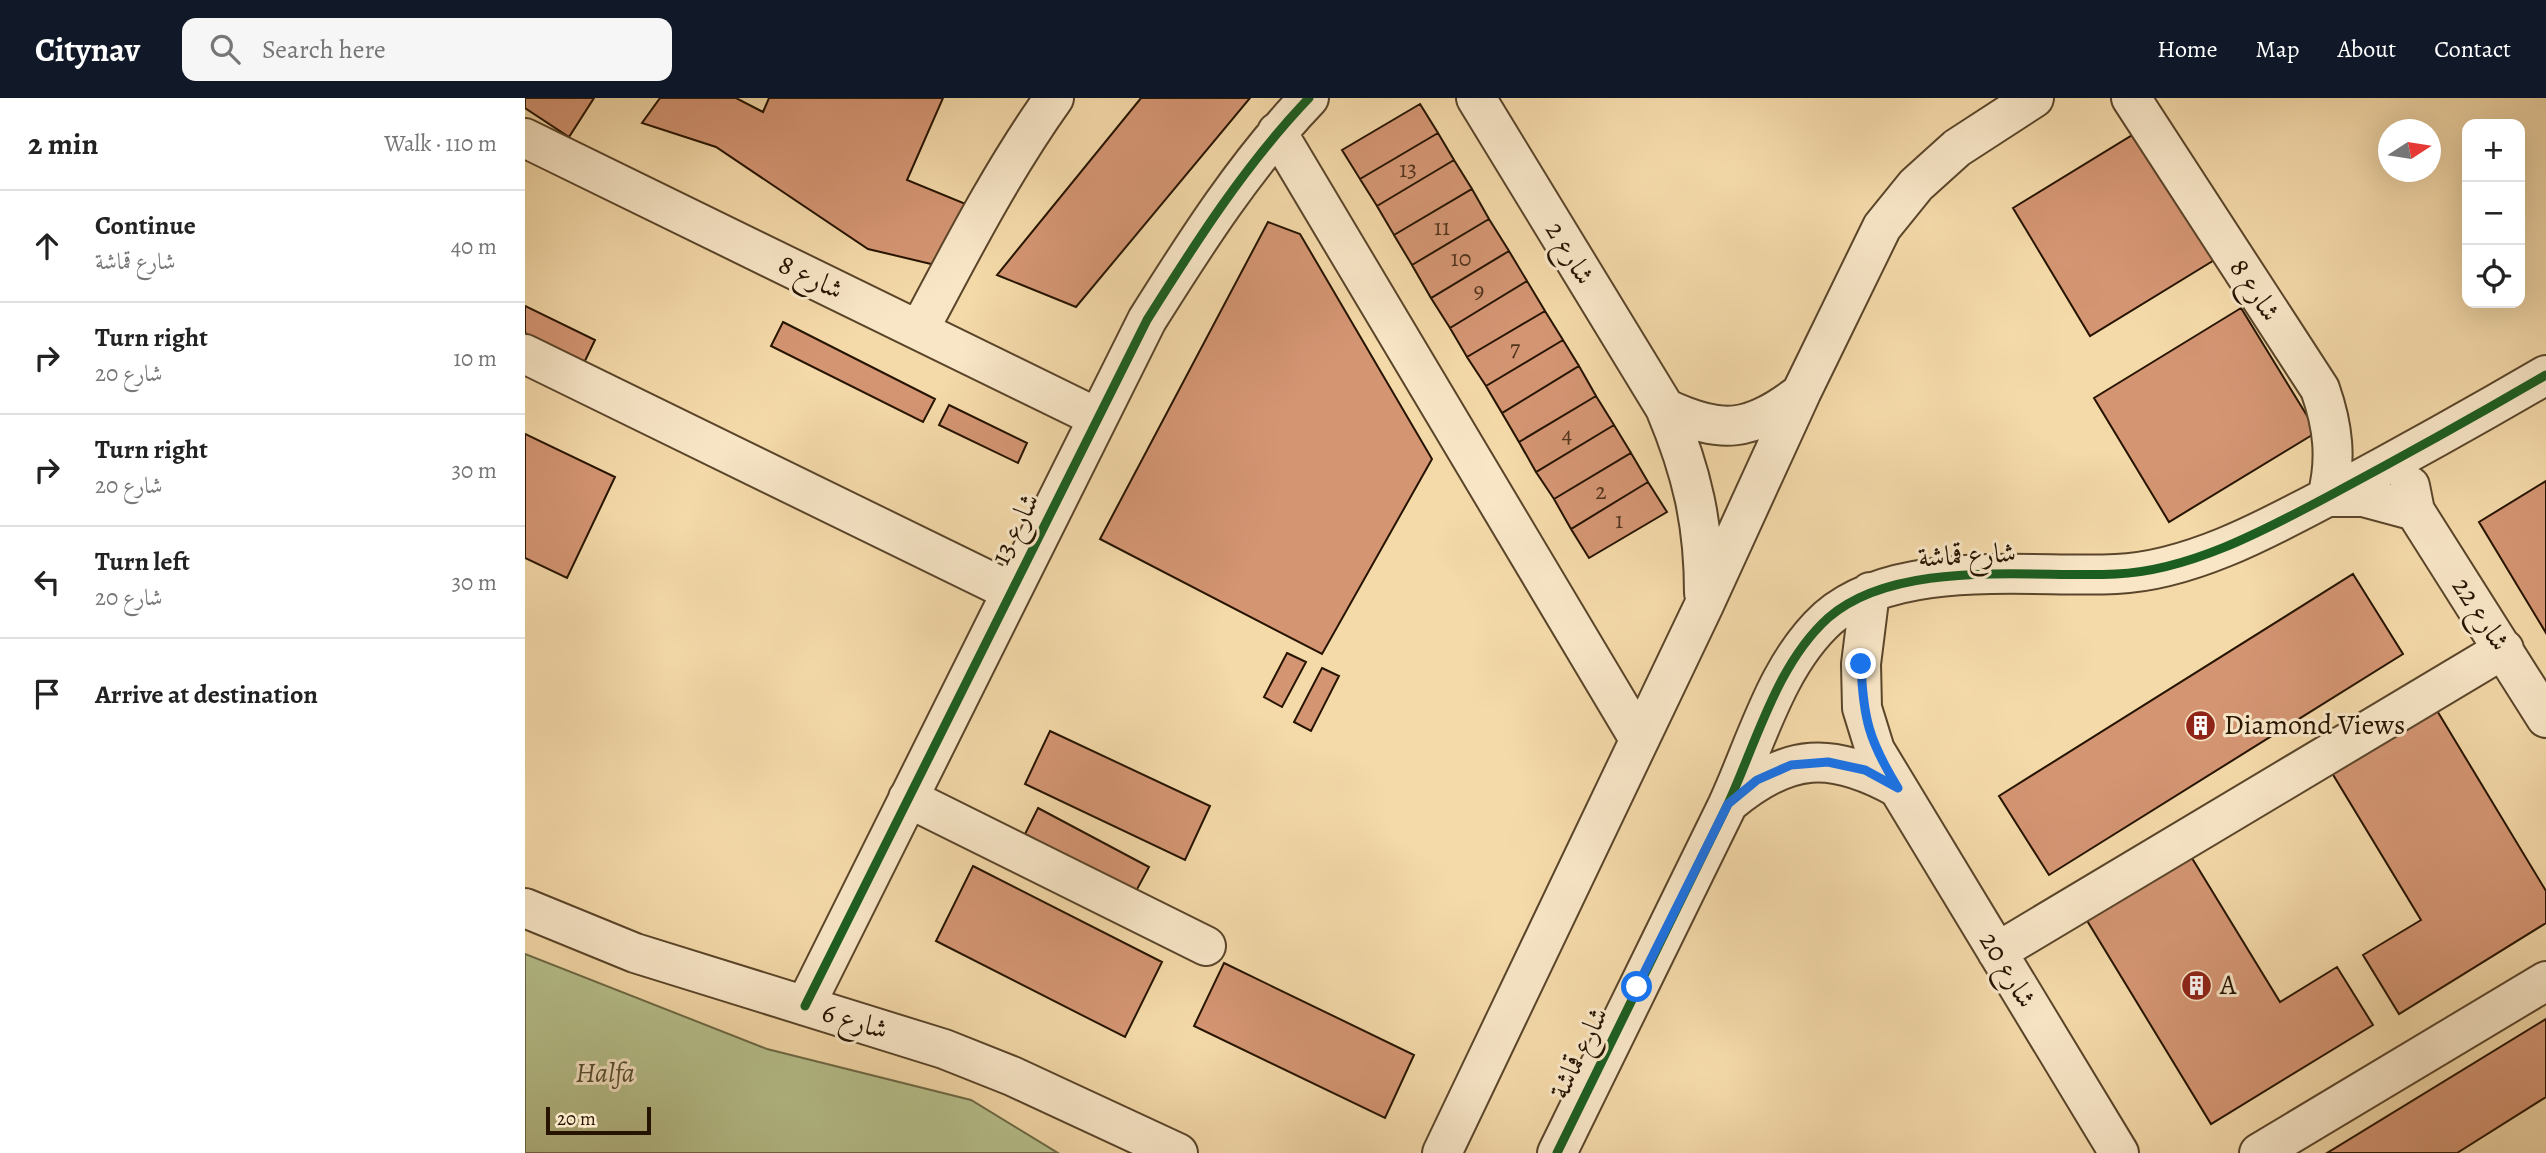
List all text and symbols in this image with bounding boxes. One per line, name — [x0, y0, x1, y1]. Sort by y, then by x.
search box — [182, 18, 672, 81]
text: Citynav — [35, 27, 140, 72]
icon: search — [206, 30, 244, 68]
text: Search here — [262, 32, 386, 67]
text: Home — [2157, 33, 2218, 65]
text: Map — [2256, 33, 2300, 65]
text: About — [2338, 33, 2396, 65]
text: Contact — [2434, 33, 2511, 65]
north arrow — [2378, 119, 2441, 182]
map controls — [2462, 119, 2525, 308]
button: + — [2462, 119, 2525, 182]
text: 2 min — [28, 124, 98, 164]
text: Walk · 110 m — [384, 128, 497, 159]
house number: 13 — [1399, 153, 1417, 185]
button: − — [2462, 182, 2525, 245]
text: Continue — [95, 208, 196, 243]
house number: 11 — [1434, 211, 1450, 243]
street label: شارع 2 — [1533, 214, 1604, 294]
icon: ahead — [28, 227, 66, 265]
text: 40 m — [451, 231, 497, 262]
house number: 10 — [1451, 242, 1472, 274]
street label: شارع 8 — [770, 245, 850, 313]
button: locate — [2462, 245, 2525, 308]
text: شارع قماشة — [95, 246, 176, 277]
street label: شارع 8 — [2217, 251, 2289, 331]
house number: 9 — [1474, 274, 1484, 306]
text: Turn right — [95, 320, 208, 355]
house number: 7 — [1510, 332, 1521, 364]
icon: right — [28, 339, 66, 377]
text: 10 m — [453, 343, 497, 374]
text: شارع 20 — [95, 358, 163, 389]
house number: 4 — [1562, 418, 1573, 450]
text: Turn right — [95, 432, 208, 467]
icon: right — [28, 451, 66, 489]
text: 30 m — [451, 455, 497, 486]
text: شارع 20 — [95, 470, 163, 501]
house number: 2 — [1595, 475, 1607, 507]
street label: شارع 13 — [981, 487, 1052, 573]
house number: 1 — [1615, 504, 1623, 536]
street label: شارع قماشة — [1917, 533, 2017, 581]
text: Turn left — [95, 544, 190, 579]
icon: left — [28, 563, 66, 601]
text: 30 m — [451, 567, 497, 598]
street label: شارع 22 — [2440, 570, 2519, 660]
text: شارع 20 — [95, 582, 163, 613]
route end — [1845, 648, 1876, 679]
icon: arrive — [28, 675, 66, 713]
text: Arrive at destination — [95, 677, 318, 712]
place label: Diamond Views — [2224, 706, 2405, 744]
building icon: Diamond Views — [2184, 708, 2218, 742]
street label: شارع 20 — [1967, 925, 2046, 1017]
place label: A — [2219, 966, 2237, 1004]
building icon: A — [2180, 968, 2214, 1002]
route start — [1621, 971, 1652, 1002]
street label: شارع 6 — [816, 993, 893, 1053]
street label: شارع قماشة — [1540, 1001, 1621, 1107]
park label: Halfa — [575, 1054, 635, 1092]
scale bar — [546, 1104, 651, 1136]
text: 20 m — [557, 1106, 596, 1132]

